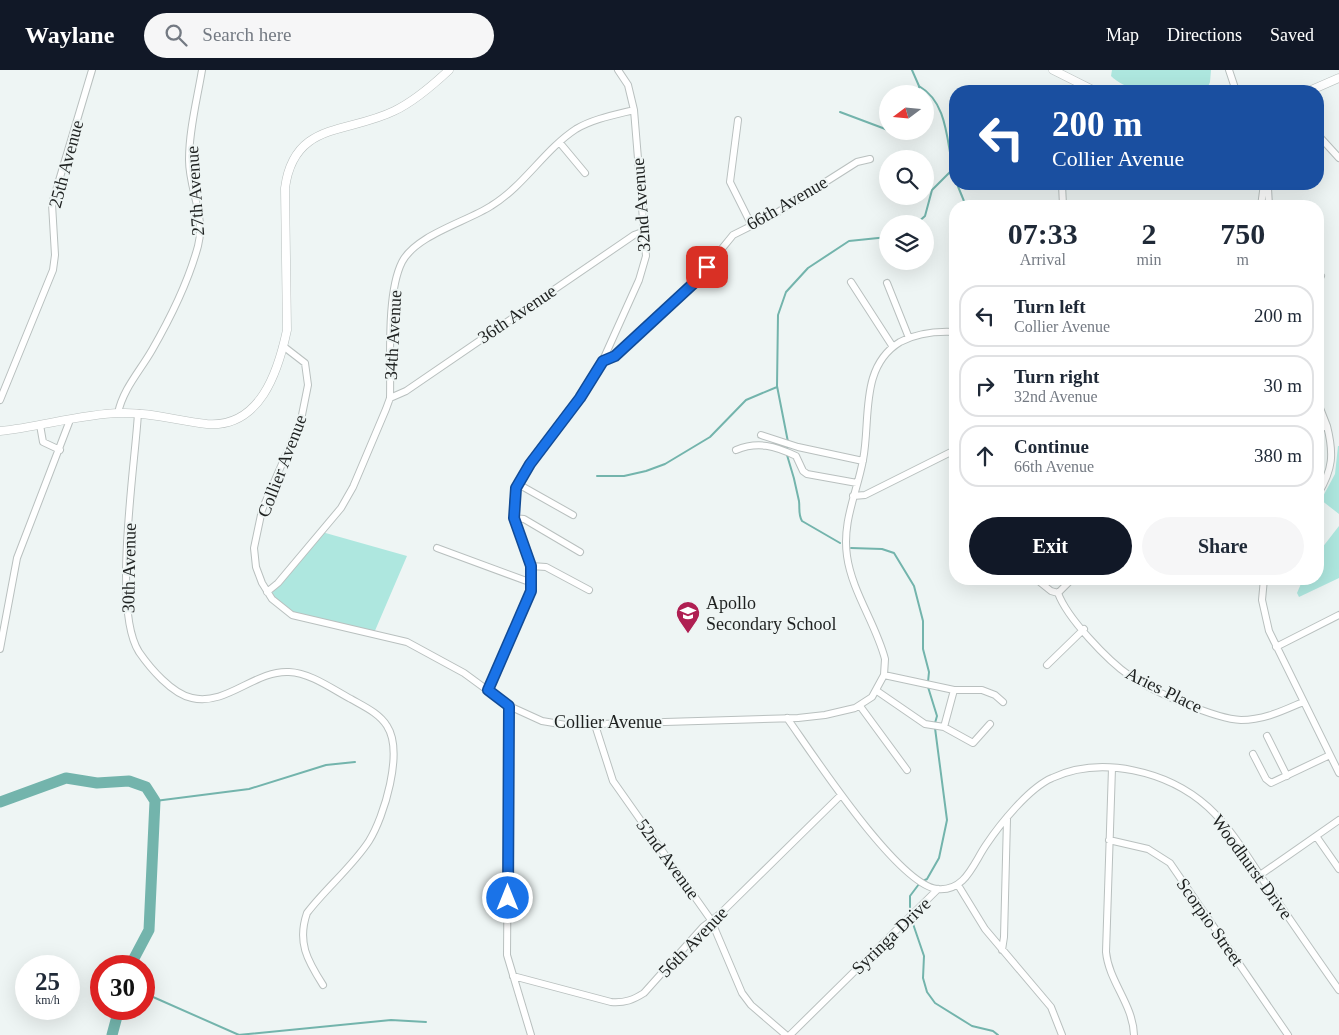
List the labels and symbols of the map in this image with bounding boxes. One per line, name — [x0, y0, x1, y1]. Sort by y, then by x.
north arrow — [879, 85, 934, 140]
street label: 25th Avenue — [45, 118, 87, 210]
street label: 27th Avenue — [182, 145, 208, 237]
street label: 32nd Avenue — [628, 157, 654, 253]
street label: 66th Avenue — [743, 172, 831, 234]
pin — [686, 246, 728, 288]
street label: 36th Avenue — [474, 281, 560, 347]
street label: 34th Avenue — [381, 289, 405, 381]
street label: Collier Avenue — [253, 412, 311, 520]
street label: 30th Avenue — [118, 523, 140, 613]
place label: Apollo Secondary School — [706, 593, 836, 634]
school or university icon: Apollo Secondary School — [675, 600, 701, 634]
street label: Aries Place — [1123, 663, 1205, 717]
street label: Collier Avenue — [554, 712, 662, 732]
street label: Woodhurst Drive — [1207, 811, 1297, 923]
street label: 52nd Avenue — [632, 815, 704, 903]
position arrow — [481, 871, 533, 923]
street label: Scorpio Street — [1172, 874, 1248, 970]
street label: Syringa Drive — [848, 894, 934, 978]
street label: 56th Avenue — [654, 903, 732, 981]
speed limit sign: 30 — [90, 955, 155, 1020]

